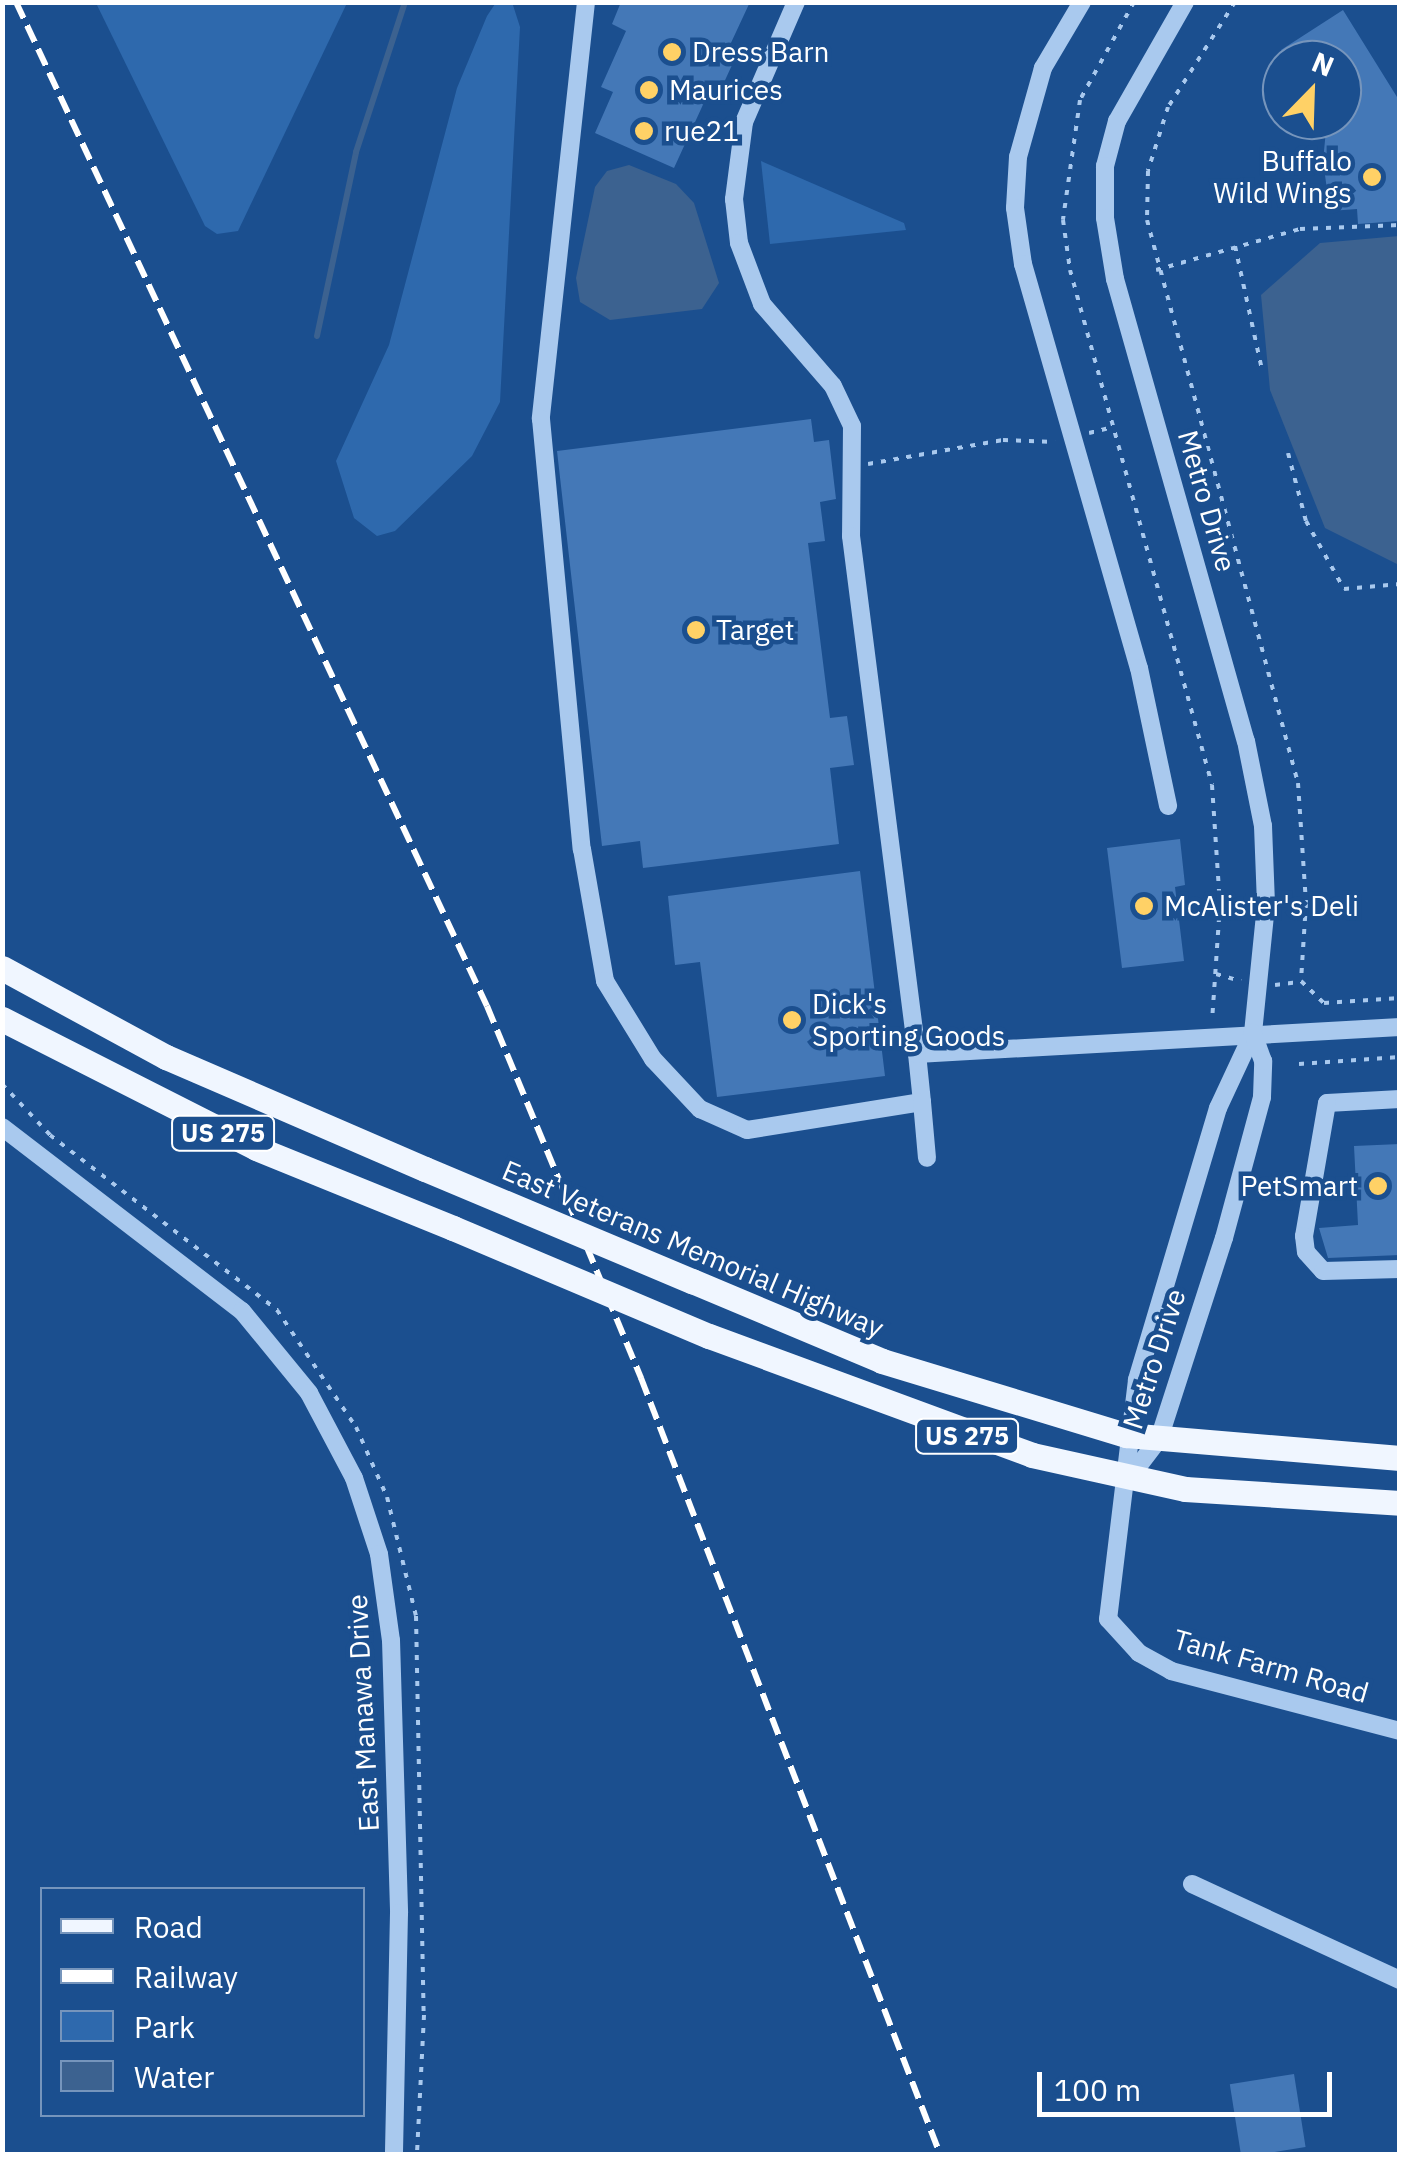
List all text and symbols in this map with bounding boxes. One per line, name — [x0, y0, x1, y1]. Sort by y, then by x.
place label: Dress Barn — [692, 35, 829, 69]
north arrow — [1262, 40, 1362, 140]
marker: Dress Barn — [661, 41, 683, 63]
text: N — [1307, 43, 1340, 85]
place label: Maurices — [669, 73, 783, 107]
marker: Maurices — [638, 79, 660, 101]
place label: rue21 — [664, 114, 739, 148]
marker: rue21 — [633, 120, 655, 142]
place label: Buffalo Wild Wings — [1213, 144, 1352, 210]
marker: Buffalo Wild Wings — [1361, 166, 1383, 188]
street label: Metro Drive — [1171, 427, 1243, 575]
place label: Target — [716, 613, 794, 647]
marker: Target — [685, 619, 707, 641]
place label: McAlister's Deli — [1164, 889, 1359, 923]
marker: McAlister's Deli — [1133, 895, 1155, 917]
place label: Dick's Sporting Goods — [812, 987, 1005, 1053]
marker: Dick's Sporting Goods — [781, 1009, 803, 1031]
road number: US 275 — [170, 1113, 276, 1153]
street label: East Veterans Memorial Highway — [497, 1153, 889, 1345]
place label: PetSmart — [1241, 1169, 1358, 1203]
marker: PetSmart — [1367, 1175, 1389, 1197]
street label: Metro Drive — [1116, 1285, 1192, 1433]
road number: US 275 — [914, 1416, 1020, 1456]
street label: East Manawa Drive — [340, 1594, 386, 1832]
street label: Tank Farm Road — [1170, 1622, 1372, 1710]
legend — [40, 1887, 365, 2117]
text: Road — [134, 1907, 203, 1946]
text: Railway — [134, 1957, 238, 1996]
text: Park — [134, 2007, 195, 2046]
scale bar — [1042, 2052, 1337, 2114]
text: Water — [134, 2057, 214, 2096]
text: 100 m — [1054, 2070, 1141, 2109]

